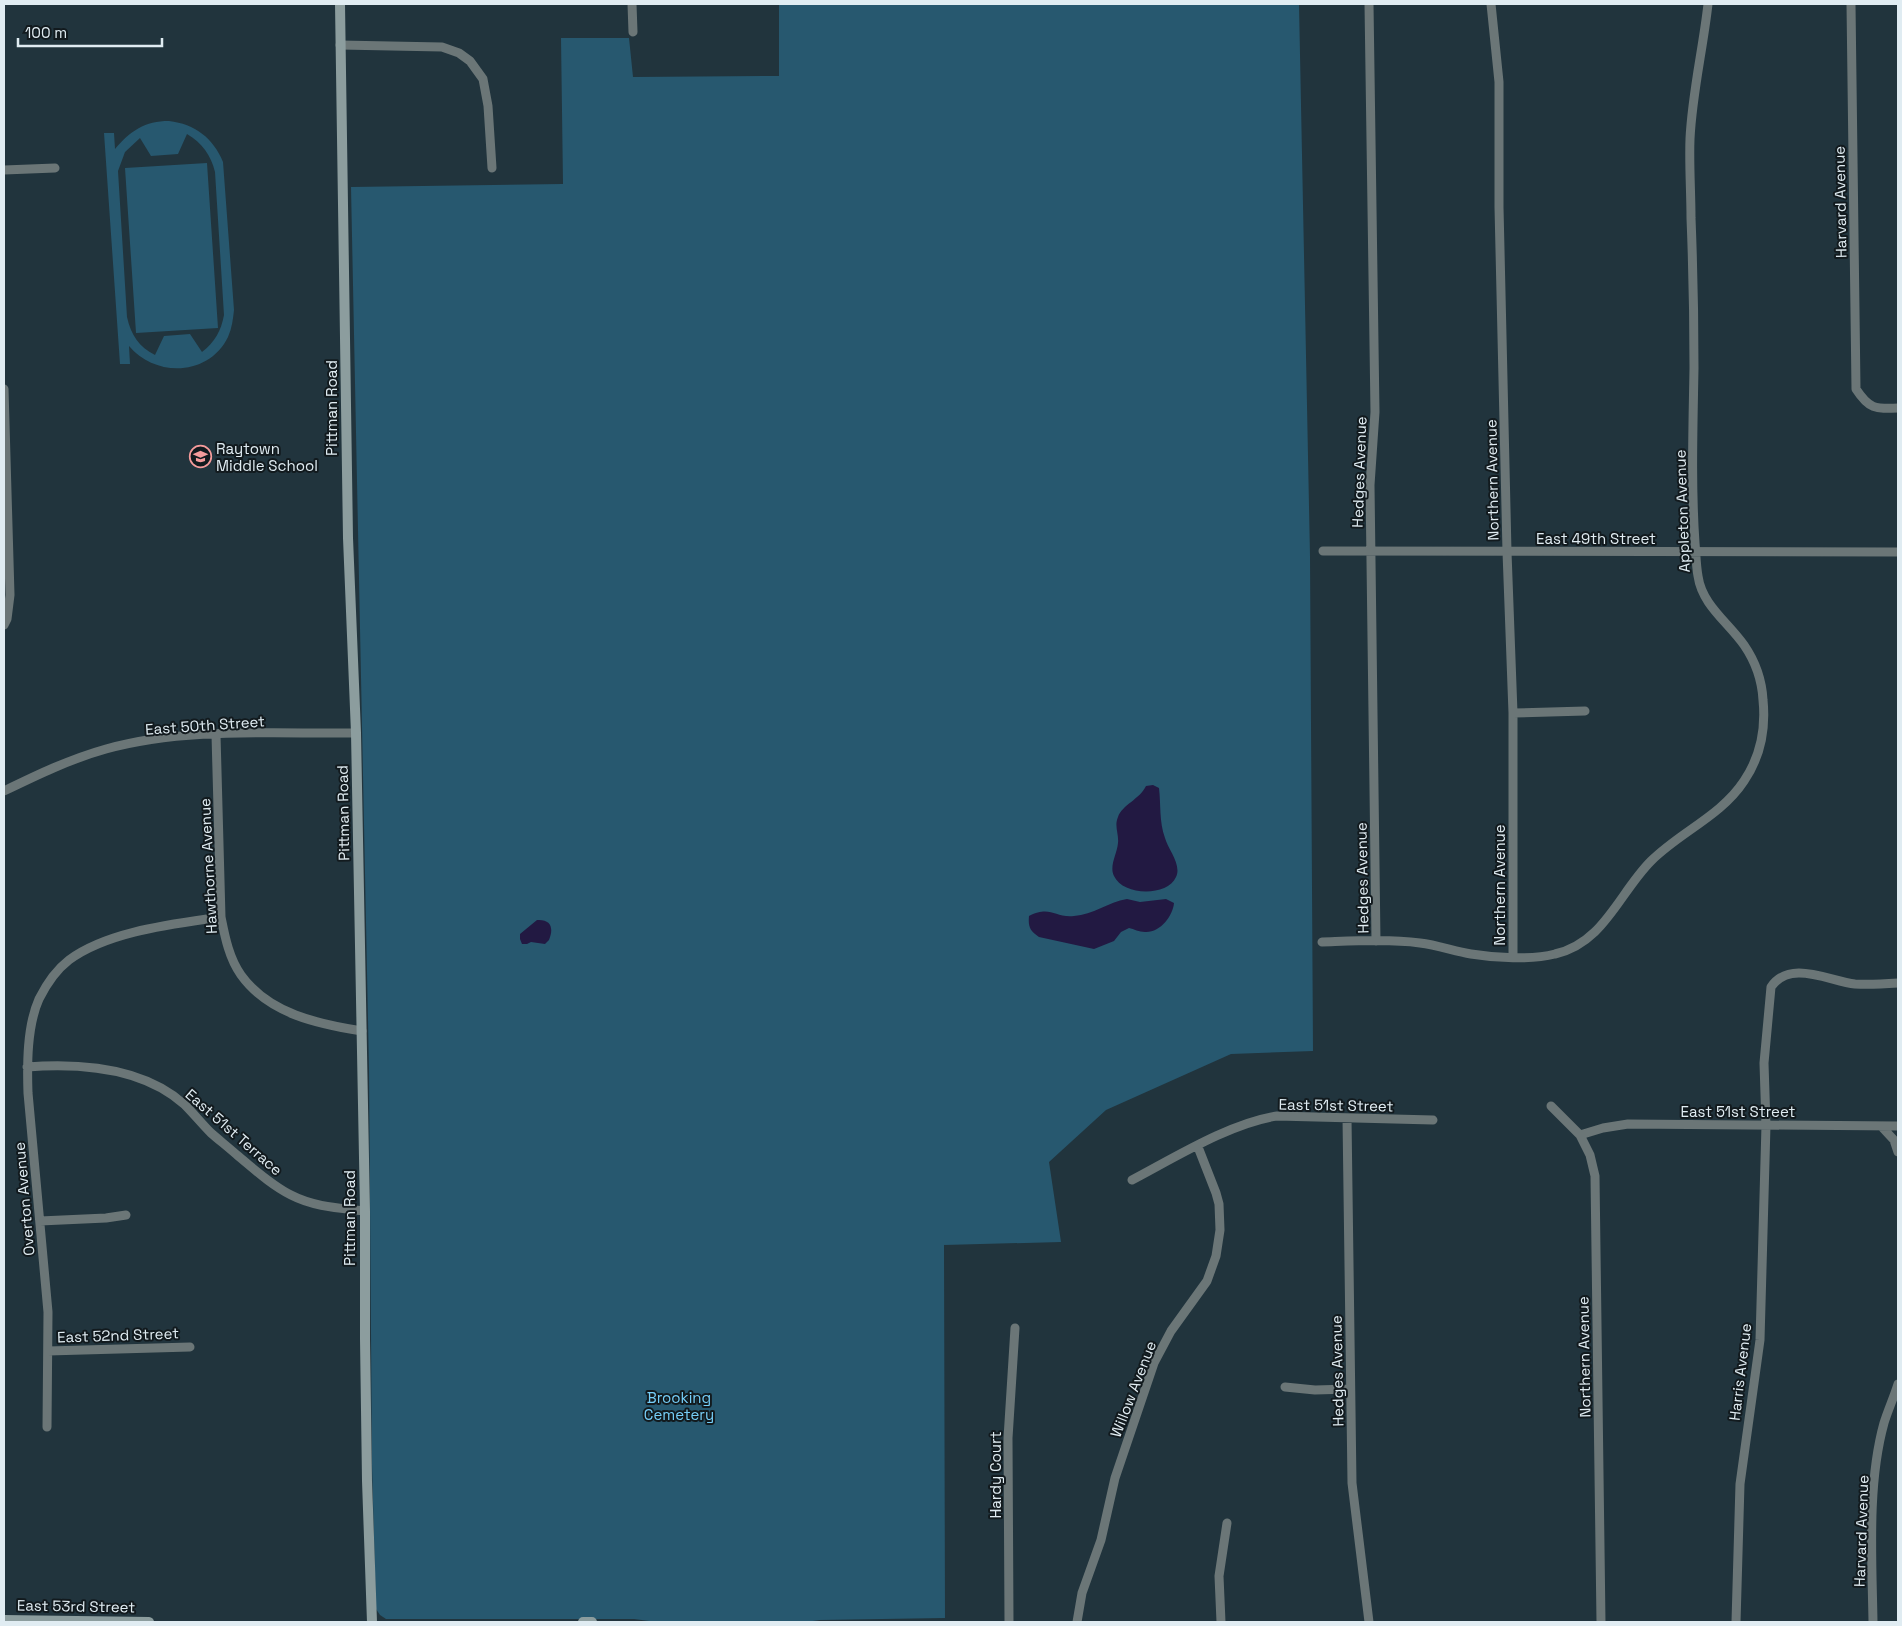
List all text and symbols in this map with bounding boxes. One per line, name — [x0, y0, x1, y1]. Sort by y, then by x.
scale bar — [18, 15, 161, 47]
text: 100 m — [25, 23, 67, 42]
street label: Harvard Avenue — [1830, 146, 1850, 258]
street label: Pittman Road — [322, 360, 341, 456]
street label: Hedges Avenue — [1348, 416, 1370, 528]
street label: Northern Avenue — [1481, 419, 1503, 541]
place label: Raytown Middle School — [216, 439, 318, 475]
school or university icon: Raytown Middle School — [188, 445, 212, 469]
street label: Appleton Avenue — [1670, 449, 1694, 573]
street label: East 49th Street — [1536, 529, 1656, 548]
street label: East 50th Street — [145, 711, 266, 739]
street label: Pittman Road — [333, 765, 353, 861]
street label: Hawthorne Avenue — [195, 797, 221, 934]
street label: Hedges Avenue — [1352, 822, 1372, 934]
street label: Northern Avenue — [1490, 824, 1509, 946]
street label: East 51st Terrace — [182, 1085, 286, 1179]
street label: East 51st Street — [1278, 1094, 1394, 1116]
street label: East 51st Street — [1681, 1102, 1796, 1121]
street label: Overton Avenue — [10, 1141, 38, 1257]
street label: Pittman Road — [340, 1170, 359, 1266]
street label: Northern Avenue — [1573, 1296, 1595, 1418]
street label: Hedges Avenue — [1327, 1315, 1347, 1427]
street label: Harris Avenue — [1725, 1322, 1755, 1422]
street label: East 52nd Street — [57, 1323, 179, 1347]
street label: Willow Avenue — [1106, 1338, 1160, 1440]
park label: Brooking Cemetery — [644, 1388, 714, 1424]
street label: Hardy Court — [986, 1431, 1005, 1519]
street label: Harvard Avenue — [1850, 1474, 1872, 1587]
street label: East 53rd Street — [17, 1595, 135, 1617]

